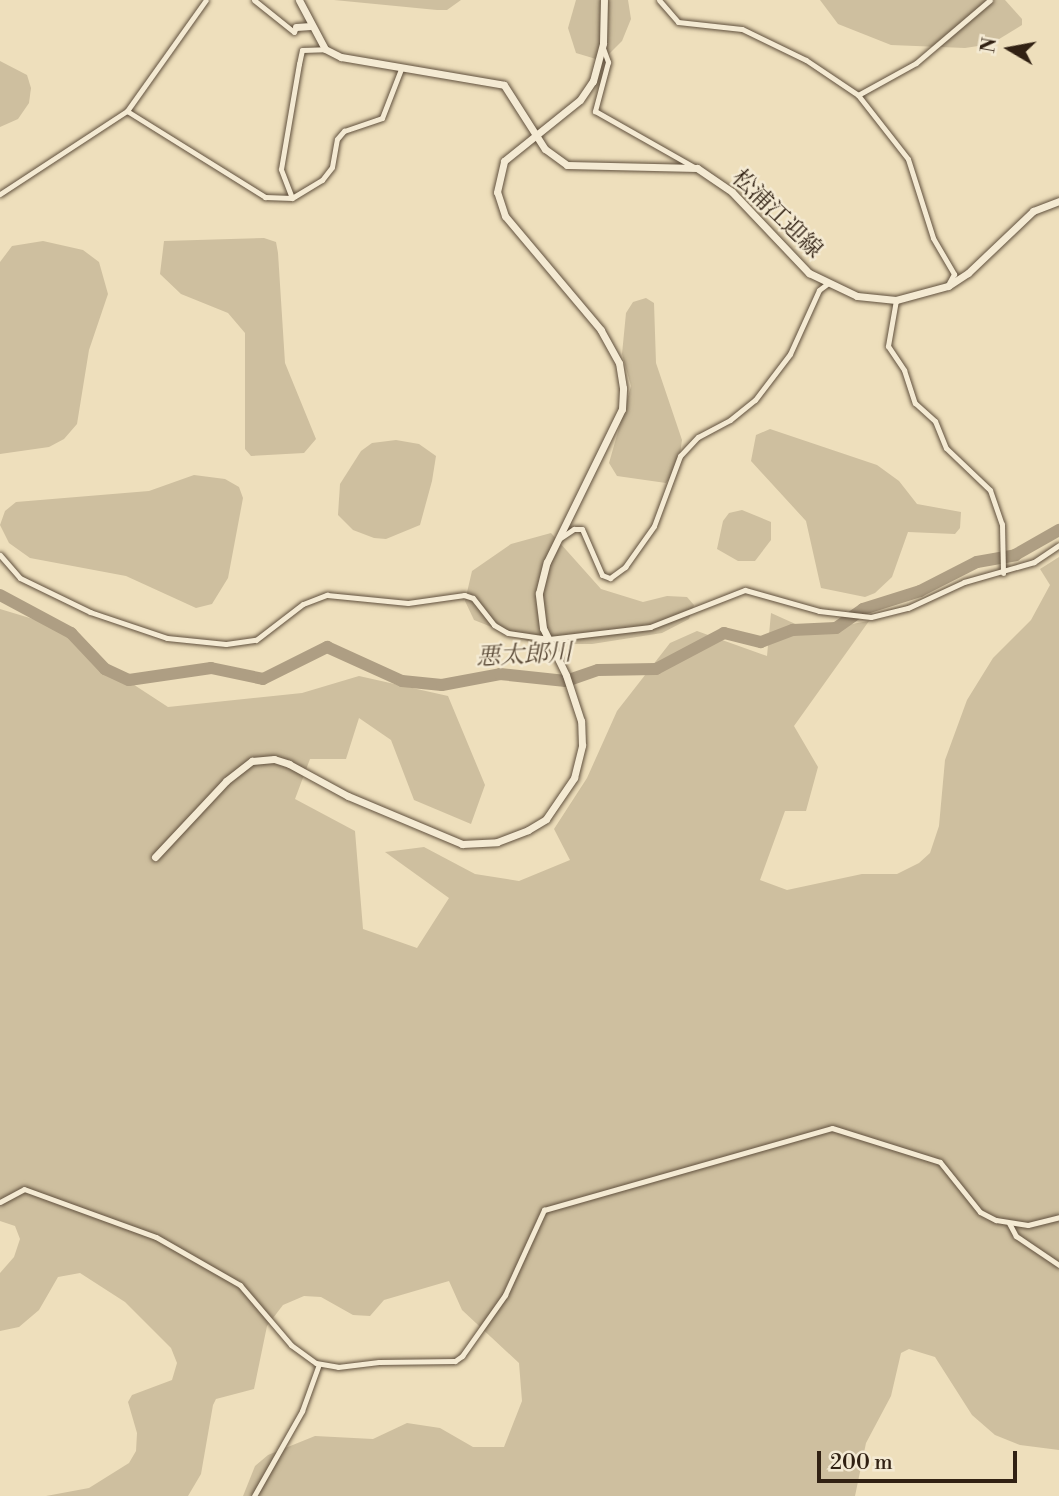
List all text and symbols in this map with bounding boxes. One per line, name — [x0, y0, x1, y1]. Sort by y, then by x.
north arrow — [975, 14, 1045, 84]
text: N — [976, 36, 1002, 55]
street label: 松浦江迎線 — [726, 164, 828, 264]
water label: 悪太郎川 — [475, 639, 573, 673]
scale bar — [821, 1436, 1020, 1480]
text: 200 m — [830, 1450, 893, 1476]

